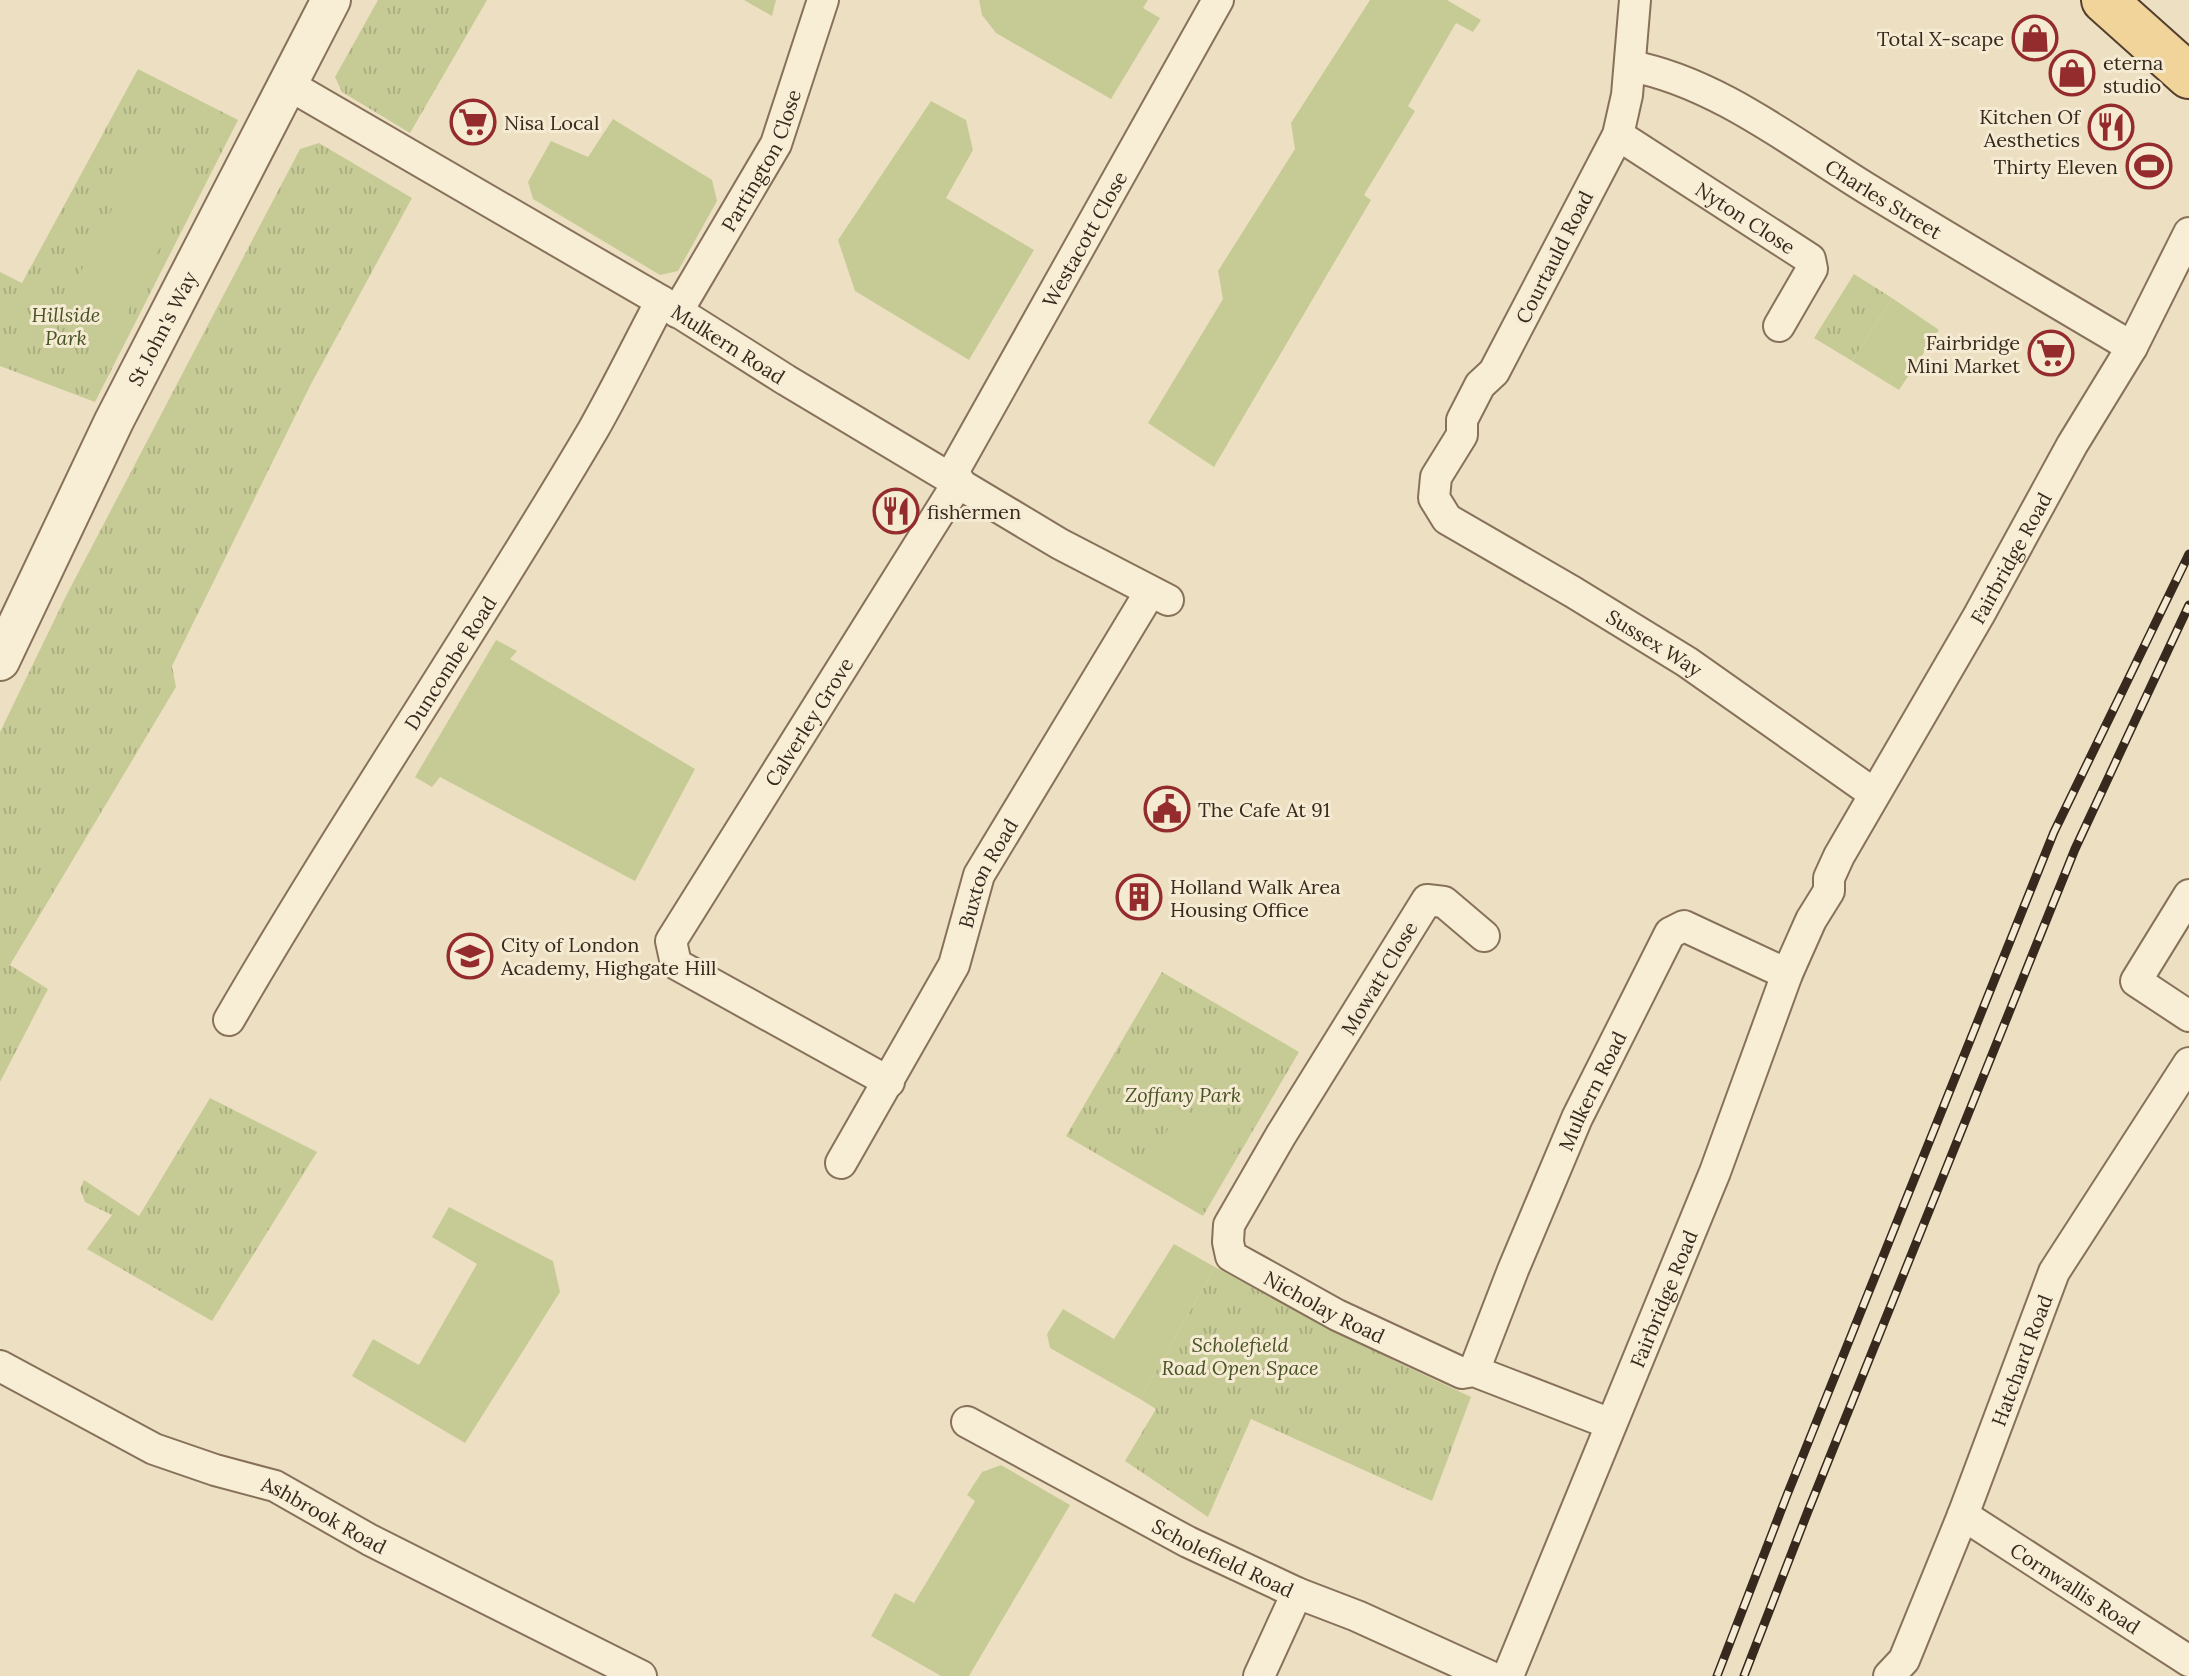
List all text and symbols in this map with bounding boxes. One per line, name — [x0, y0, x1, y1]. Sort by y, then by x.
shop icon: Total X-scape — [2011, 14, 2059, 62]
place label: Total X-scape — [1877, 26, 2004, 51]
shop icon: eterna studio — [2048, 49, 2096, 97]
place label: eterna studio — [2103, 50, 2163, 98]
street label: Partington Close — [715, 86, 806, 236]
supermarket icon: Nisa Local — [449, 98, 497, 146]
restaurant icon: Kitchen Of Aesthetics — [2087, 103, 2135, 151]
place label: Kitchen Of Aesthetics — [1979, 104, 2081, 152]
place label: Nisa Local — [504, 110, 599, 135]
sports icon: Thirty Eleven — [2125, 142, 2173, 190]
street label: Charles Street — [1821, 153, 1947, 244]
place label: Thirty Eleven — [1994, 154, 2118, 179]
street label: Westacott Close — [1036, 166, 1132, 311]
street label: Nyton Close — [1691, 176, 1800, 259]
street label: Courtauld Road — [1510, 187, 1598, 327]
street label: St John's Way — [122, 266, 202, 390]
street label: Mulkern Road — [667, 298, 790, 389]
park label: Hillside Park — [32, 302, 100, 350]
supermarket icon: Fairbridge Mini Market — [2027, 329, 2075, 377]
place label: Fairbridge Mini Market — [1907, 330, 2020, 378]
restaurant icon: fishermen — [872, 487, 920, 535]
street label: Fairbridge Road — [1964, 488, 2056, 628]
place label: fishermen — [927, 499, 1021, 524]
street label: Duncombe Road — [398, 591, 501, 734]
street label: Sussex Way — [1602, 603, 1708, 682]
street label: Calverley Grove — [759, 652, 858, 791]
public building icon: The Cafe At 91 — [1143, 785, 1191, 833]
place label: The Cafe At 91 — [1198, 797, 1330, 822]
street label: Buxton Road — [952, 814, 1023, 931]
building icon: Holland Walk Area Housing Office — [1115, 873, 1163, 921]
place label: Holland Walk Area Housing Office — [1170, 874, 1340, 922]
street label: Mowatt Close — [1335, 917, 1423, 1039]
school or university icon: City of London Academy, Highgate Hill — [446, 932, 494, 980]
place label: City of London Academy, Highgate Hill — [500, 932, 716, 980]
street label: Mulkern Road — [1552, 1027, 1631, 1154]
park label: Zoffany Park — [1125, 1082, 1241, 1107]
street label: Fairbridge Road — [1624, 1226, 1702, 1371]
street label: Nicholay Road — [1260, 1264, 1389, 1348]
street label: Hatchard Road — [1985, 1291, 2057, 1429]
park label: Scholefield Road Open Space — [1162, 1332, 1318, 1380]
street label: Ashbrook Road — [258, 1470, 391, 1559]
street label: Scholefield Road — [1148, 1513, 1298, 1602]
street label: Cornwallis Road — [2006, 1537, 2145, 1639]

